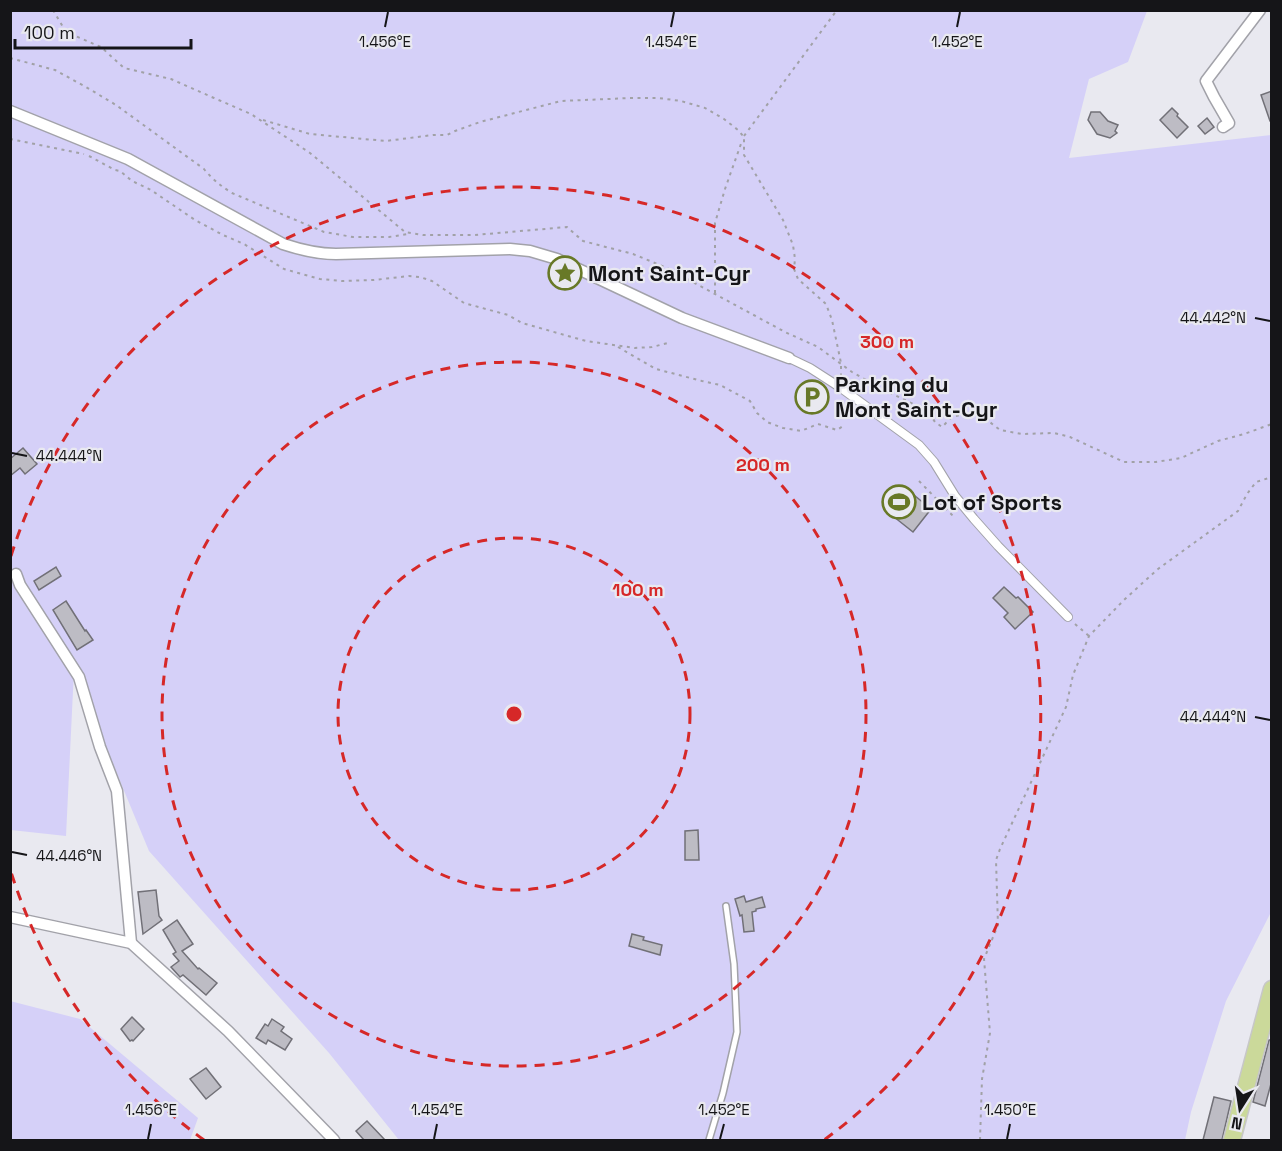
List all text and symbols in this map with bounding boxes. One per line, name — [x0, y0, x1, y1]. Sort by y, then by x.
scale bar — [15, 12, 190, 50]
text: 100 m — [24, 21, 75, 44]
text: 1.456°E — [359, 32, 411, 51]
text: 1.454°E — [645, 32, 697, 51]
text: 1.452°E — [931, 32, 983, 51]
place icon: Mont Saint-Cyr — [547, 255, 583, 291]
place label: Mont Saint-Cyr — [588, 259, 751, 287]
text: 44.442°N — [1180, 308, 1246, 327]
text: 300 m — [860, 330, 914, 353]
place label: Parking du Mont Saint-Cyr — [835, 370, 998, 423]
parking icon: Parking du Mont Saint-Cyr — [794, 379, 830, 415]
text: 44.444°N — [36, 446, 102, 465]
text: 200 m — [736, 453, 790, 476]
sports icon: Lot of Sports — [881, 484, 917, 520]
place label: Lot of Sports — [922, 488, 1062, 516]
text: 100 m — [612, 578, 664, 601]
centre of rings — [504, 704, 524, 724]
text: 44.444°N — [1180, 707, 1246, 726]
text: 44.446°N — [36, 846, 102, 865]
north arrow — [1210, 1079, 1270, 1139]
text: 1.456°E — [125, 1100, 177, 1119]
text: 1.454°E — [411, 1100, 463, 1119]
text: 1.452°E — [698, 1100, 750, 1119]
text: 1.450°E — [984, 1100, 1036, 1119]
text: N — [1230, 1112, 1244, 1135]

